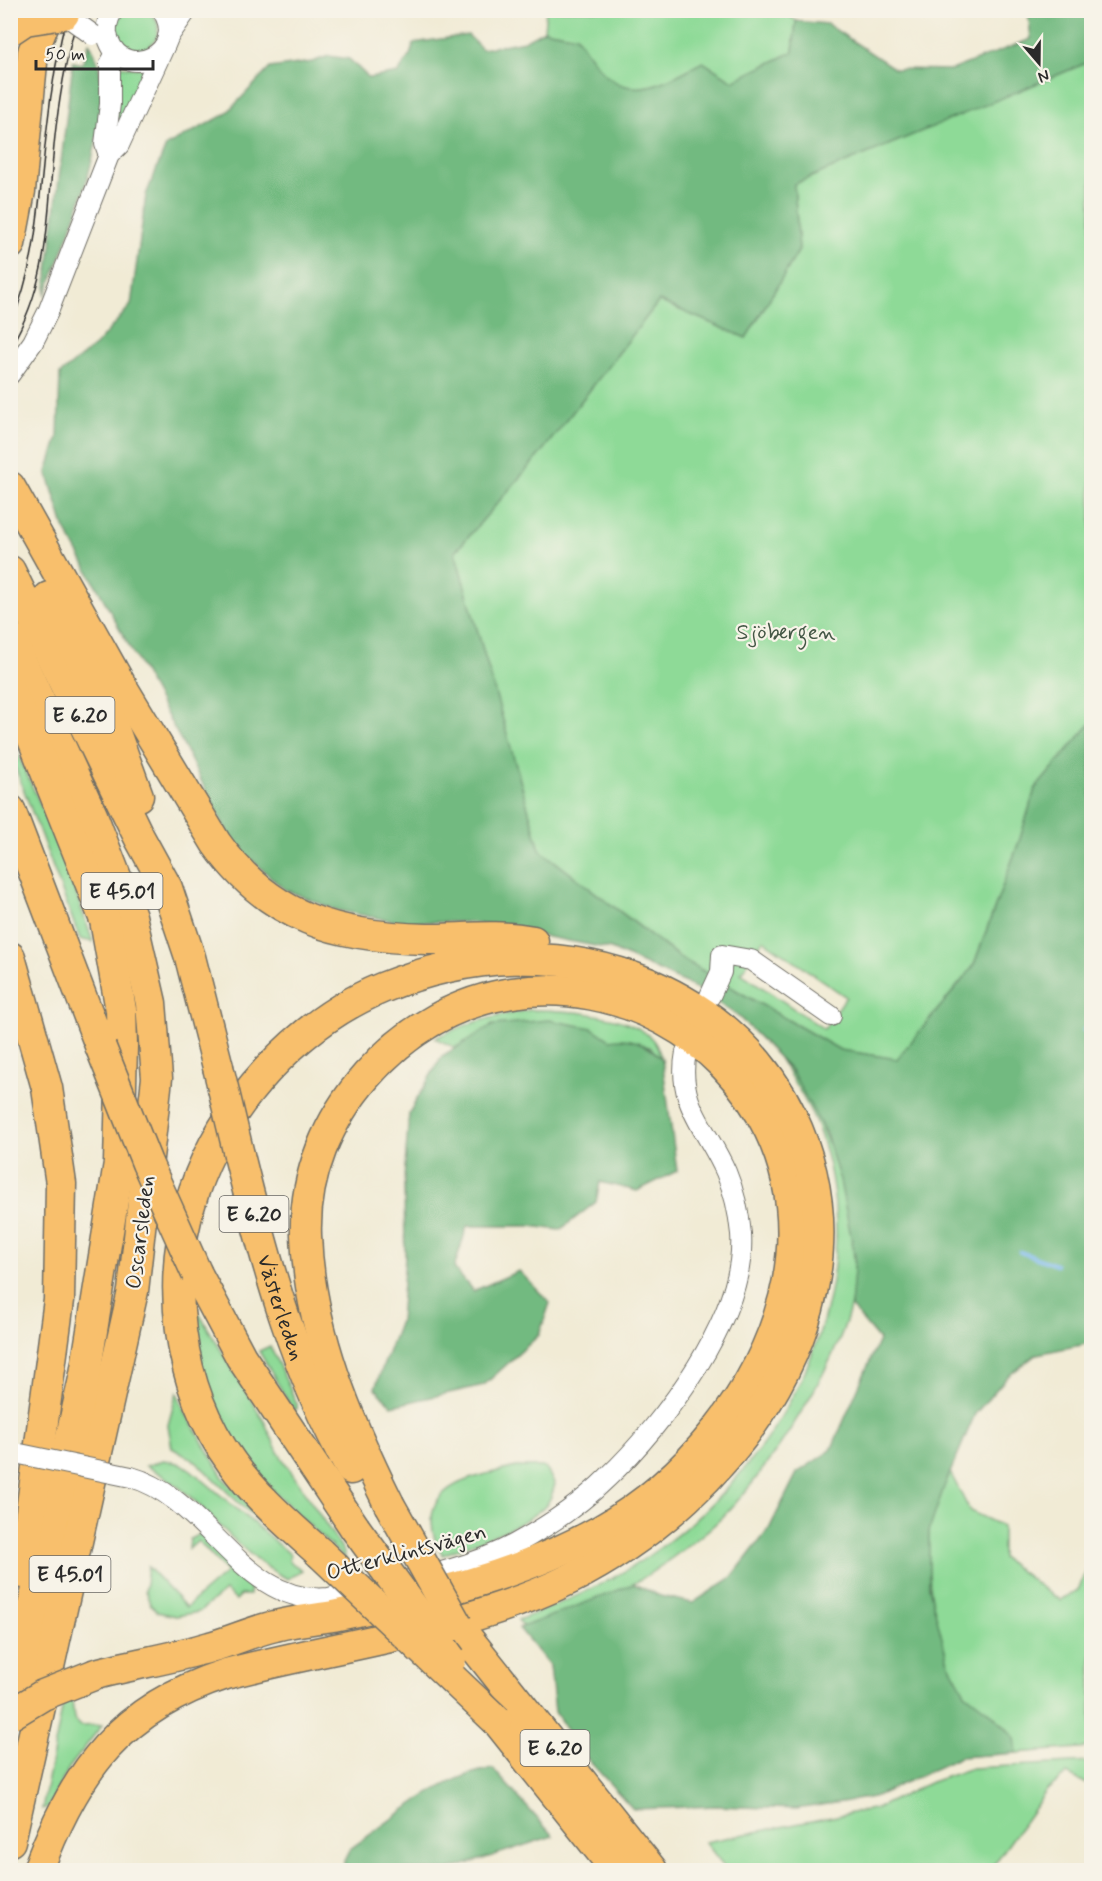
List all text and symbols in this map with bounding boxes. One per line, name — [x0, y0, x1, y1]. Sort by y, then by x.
scale bar — [36, 33, 153, 71]
north arrow — [1009, 33, 1069, 93]
text: 50 m — [45, 43, 85, 67]
text: N — [1035, 64, 1052, 87]
park label: Sjöbergen — [736, 619, 836, 650]
road number: E 6.20 — [46, 697, 115, 733]
road number: E 45.01 — [82, 873, 162, 909]
street label: Oscarsleden — [120, 1174, 162, 1291]
road number: E 6.20 — [220, 1196, 288, 1232]
street label: Västerleden — [250, 1251, 311, 1365]
street label: Otterklintsvägen — [323, 1518, 490, 1589]
road number: E 45.01 — [29, 1556, 110, 1592]
road number: E 6.20 — [520, 1730, 590, 1766]

